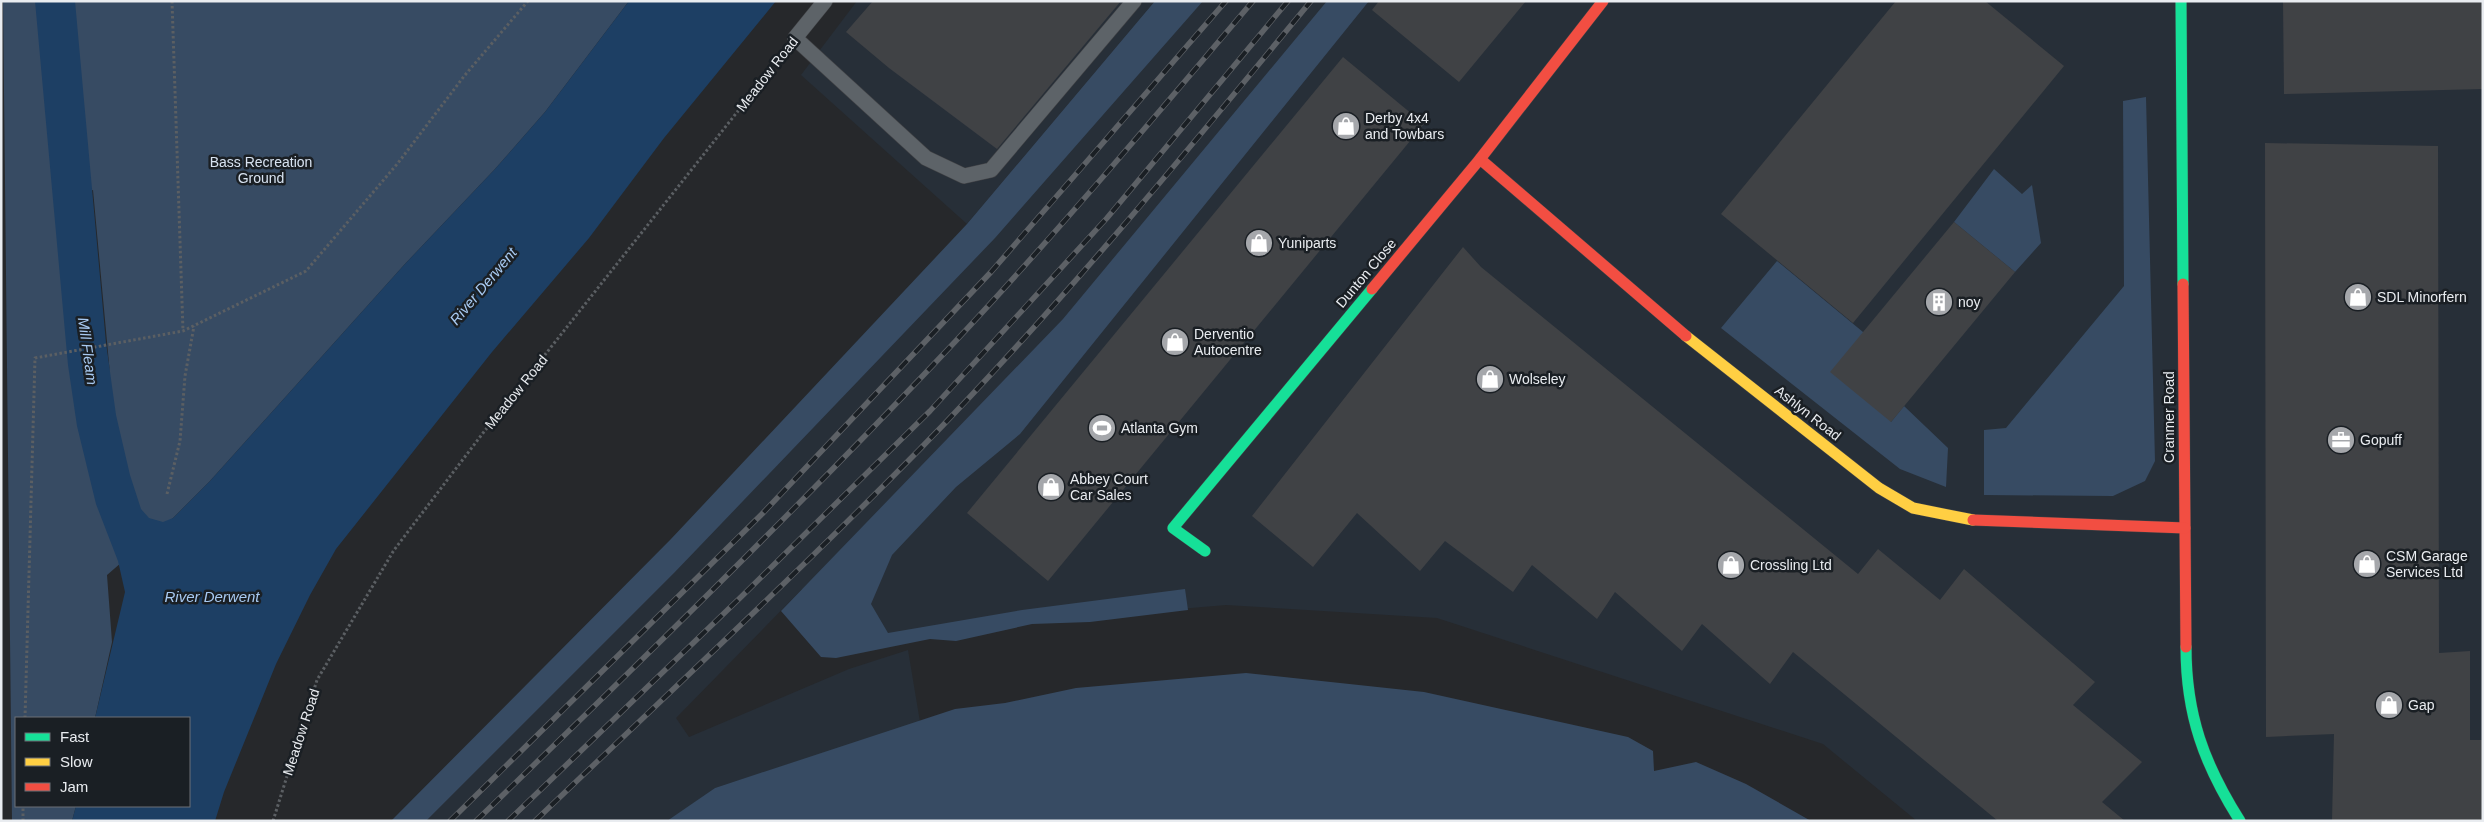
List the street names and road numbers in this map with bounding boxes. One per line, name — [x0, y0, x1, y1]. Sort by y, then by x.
street label: Meadow Road — [733, 34, 801, 114]
street label: Dunton Close — [1333, 235, 1400, 311]
street label: Meadow Road — [481, 352, 551, 432]
street label: Cranmer Road — [2161, 371, 2177, 463]
street label: Ashlyn Road — [1772, 382, 1844, 444]
street label: Meadow Road — [279, 687, 323, 777]

